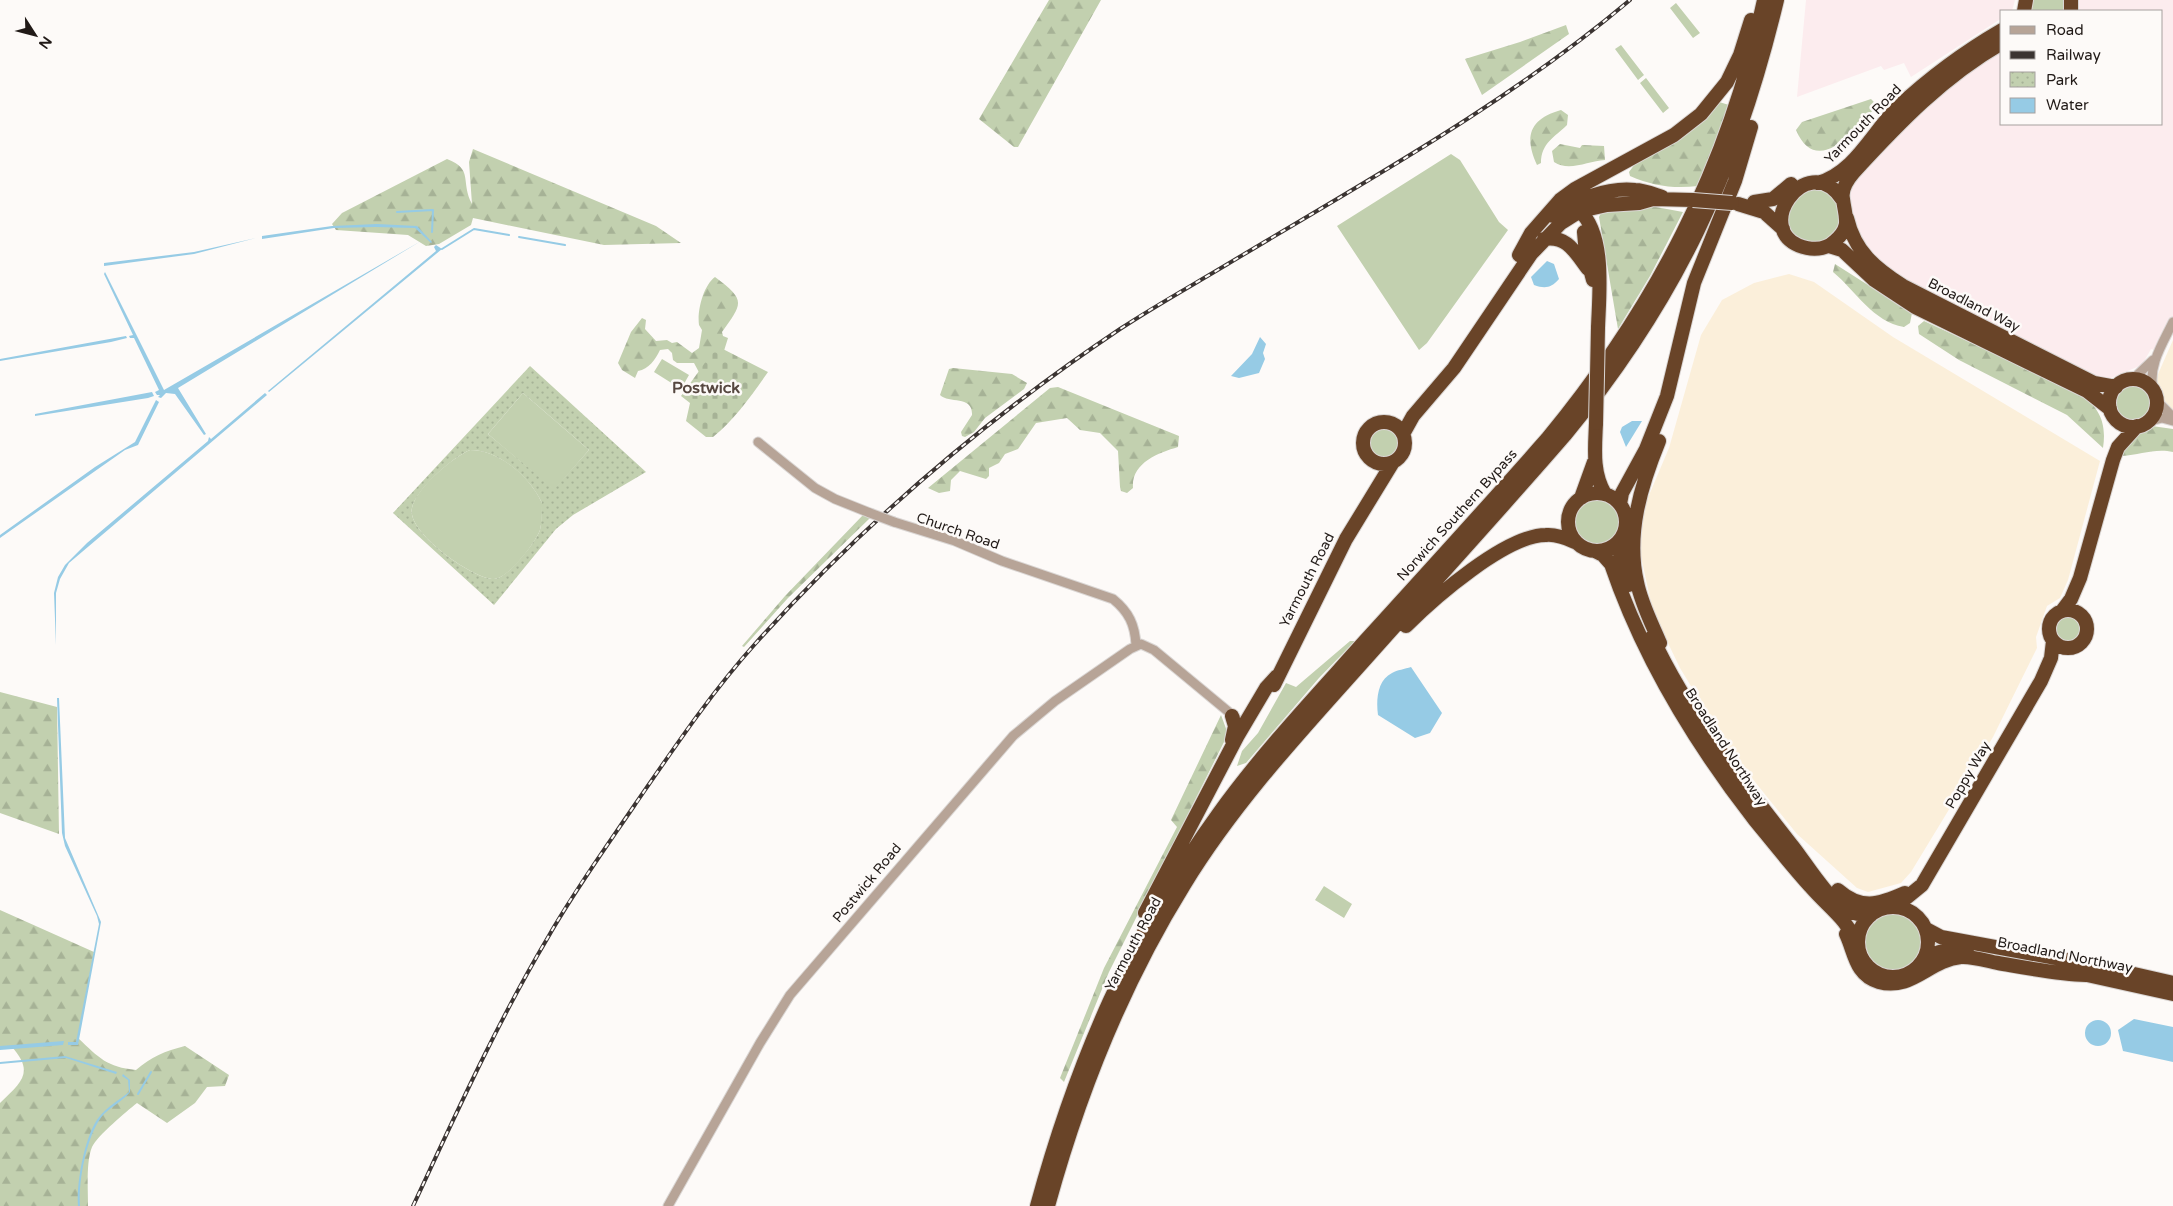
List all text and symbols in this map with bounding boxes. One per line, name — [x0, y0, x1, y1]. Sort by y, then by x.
north arrow — [10, 10, 60, 60]
legend — [2000, 10, 2163, 125]
text: Road — [2046, 21, 2084, 39]
text: N — [35, 33, 55, 52]
text: Railway — [2046, 46, 2101, 64]
text: Park — [2046, 71, 2078, 89]
street label: Yarmouth Road — [1821, 81, 1905, 167]
text: Water — [2046, 96, 2089, 114]
street label: Broadland Way — [1925, 274, 2023, 336]
district label: Postwick — [672, 378, 740, 398]
street label: Norwich Southern Bypass — [1393, 445, 1521, 584]
street label: Church Road — [914, 509, 1002, 553]
street label: Yarmouth Road — [1276, 530, 1338, 630]
street label: Broadland Northway — [1681, 685, 1771, 810]
street label: Poppy Way — [1942, 738, 1994, 812]
street label: Postwick Road — [829, 840, 905, 926]
street label: Yarmouth Road — [1101, 894, 1165, 994]
street label: Broadland Northway — [1996, 934, 2134, 977]

